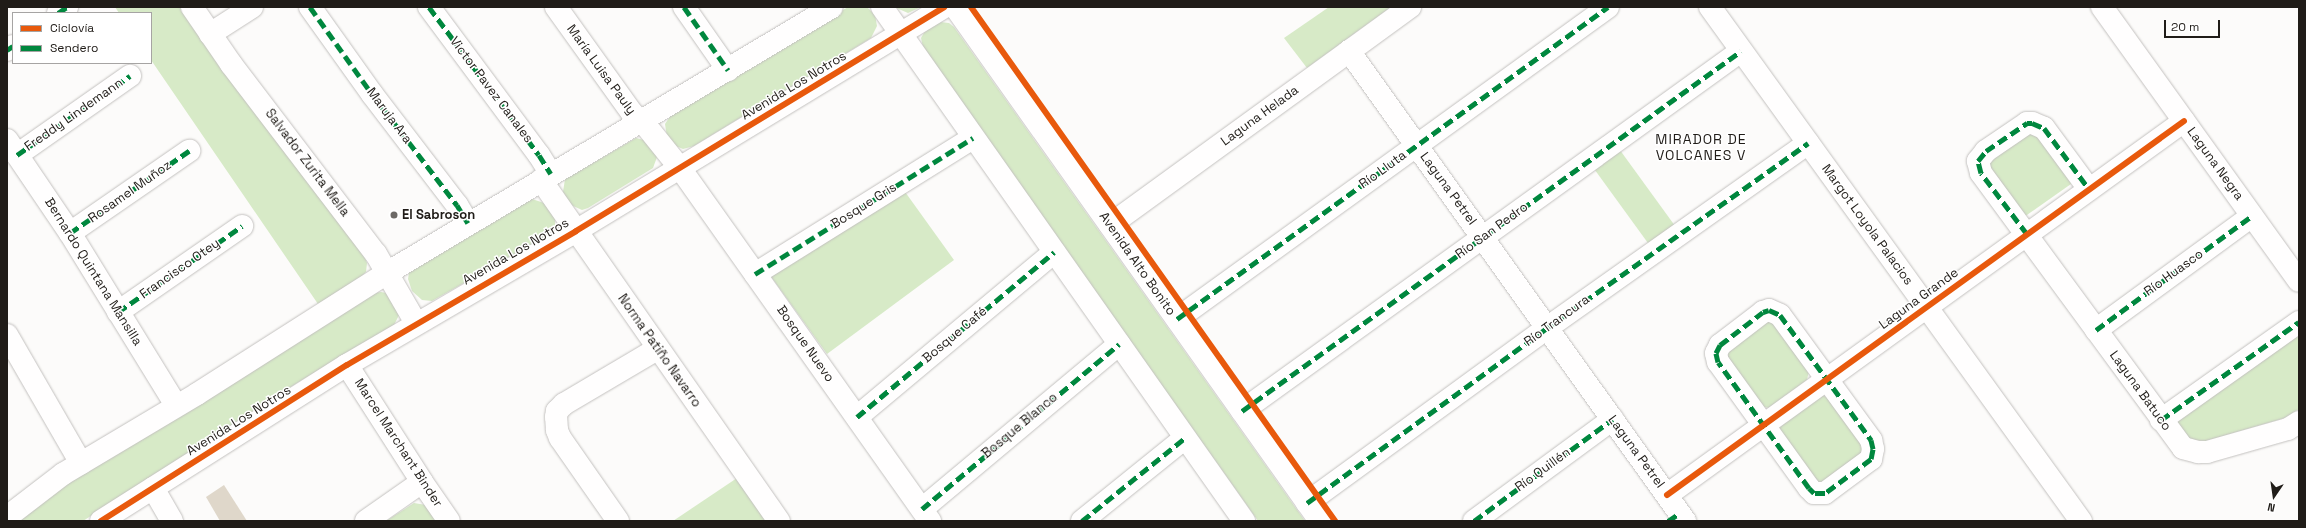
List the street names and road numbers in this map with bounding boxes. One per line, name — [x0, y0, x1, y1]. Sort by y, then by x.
street label: María Luisa Pauly — [563, 22, 639, 118]
street label: Victor Pavez Canales — [446, 34, 536, 146]
street label: Avenida Los Notros — [739, 48, 849, 124]
street label: Freddy Lindemann — [22, 75, 126, 155]
street label: Laguna Helada — [1218, 83, 1302, 149]
street label: Maruja Ara — [363, 85, 415, 147]
street label: Salvador Zurita Mella — [262, 106, 352, 220]
street label: Laguna Negra — [2183, 125, 2247, 203]
street label: Río Lluta — [1356, 148, 1410, 192]
street label: Laguna Petrel — [1416, 150, 1480, 228]
street label: Rosamel Muñoz — [86, 158, 174, 226]
street label: Margot Loyola Palacios — [1818, 162, 1916, 288]
street label: Bosque Gris — [828, 180, 900, 232]
street label: Bernardo Quintana Mansilla — [41, 195, 145, 349]
street label: Río San Pedro — [1453, 199, 1531, 263]
street label: Avenida Alto Bonito — [1095, 209, 1179, 319]
street label: Avenida Los Notros — [460, 215, 572, 289]
street label: Francisco Otey — [137, 236, 223, 302]
street label: Río Huasco — [2141, 246, 2207, 300]
street label: Laguna Grande — [1876, 265, 1962, 333]
street label: Norma Patiño Navarro — [614, 291, 704, 411]
street label: Río Trancura — [1521, 292, 1593, 350]
street label: Bosque Nuevo — [773, 303, 837, 385]
street label: Bosque Café — [920, 304, 990, 366]
street label: Laguna Batuco — [2106, 348, 2174, 434]
street label: Marcel Marchant Binder — [351, 376, 445, 510]
street label: Avenida Los Notros — [184, 383, 294, 459]
street label: Bosque Blanco — [979, 390, 1061, 462]
street label: Laguna Petrel — [1604, 413, 1668, 491]
street label: Río Quillén — [1512, 445, 1574, 495]

